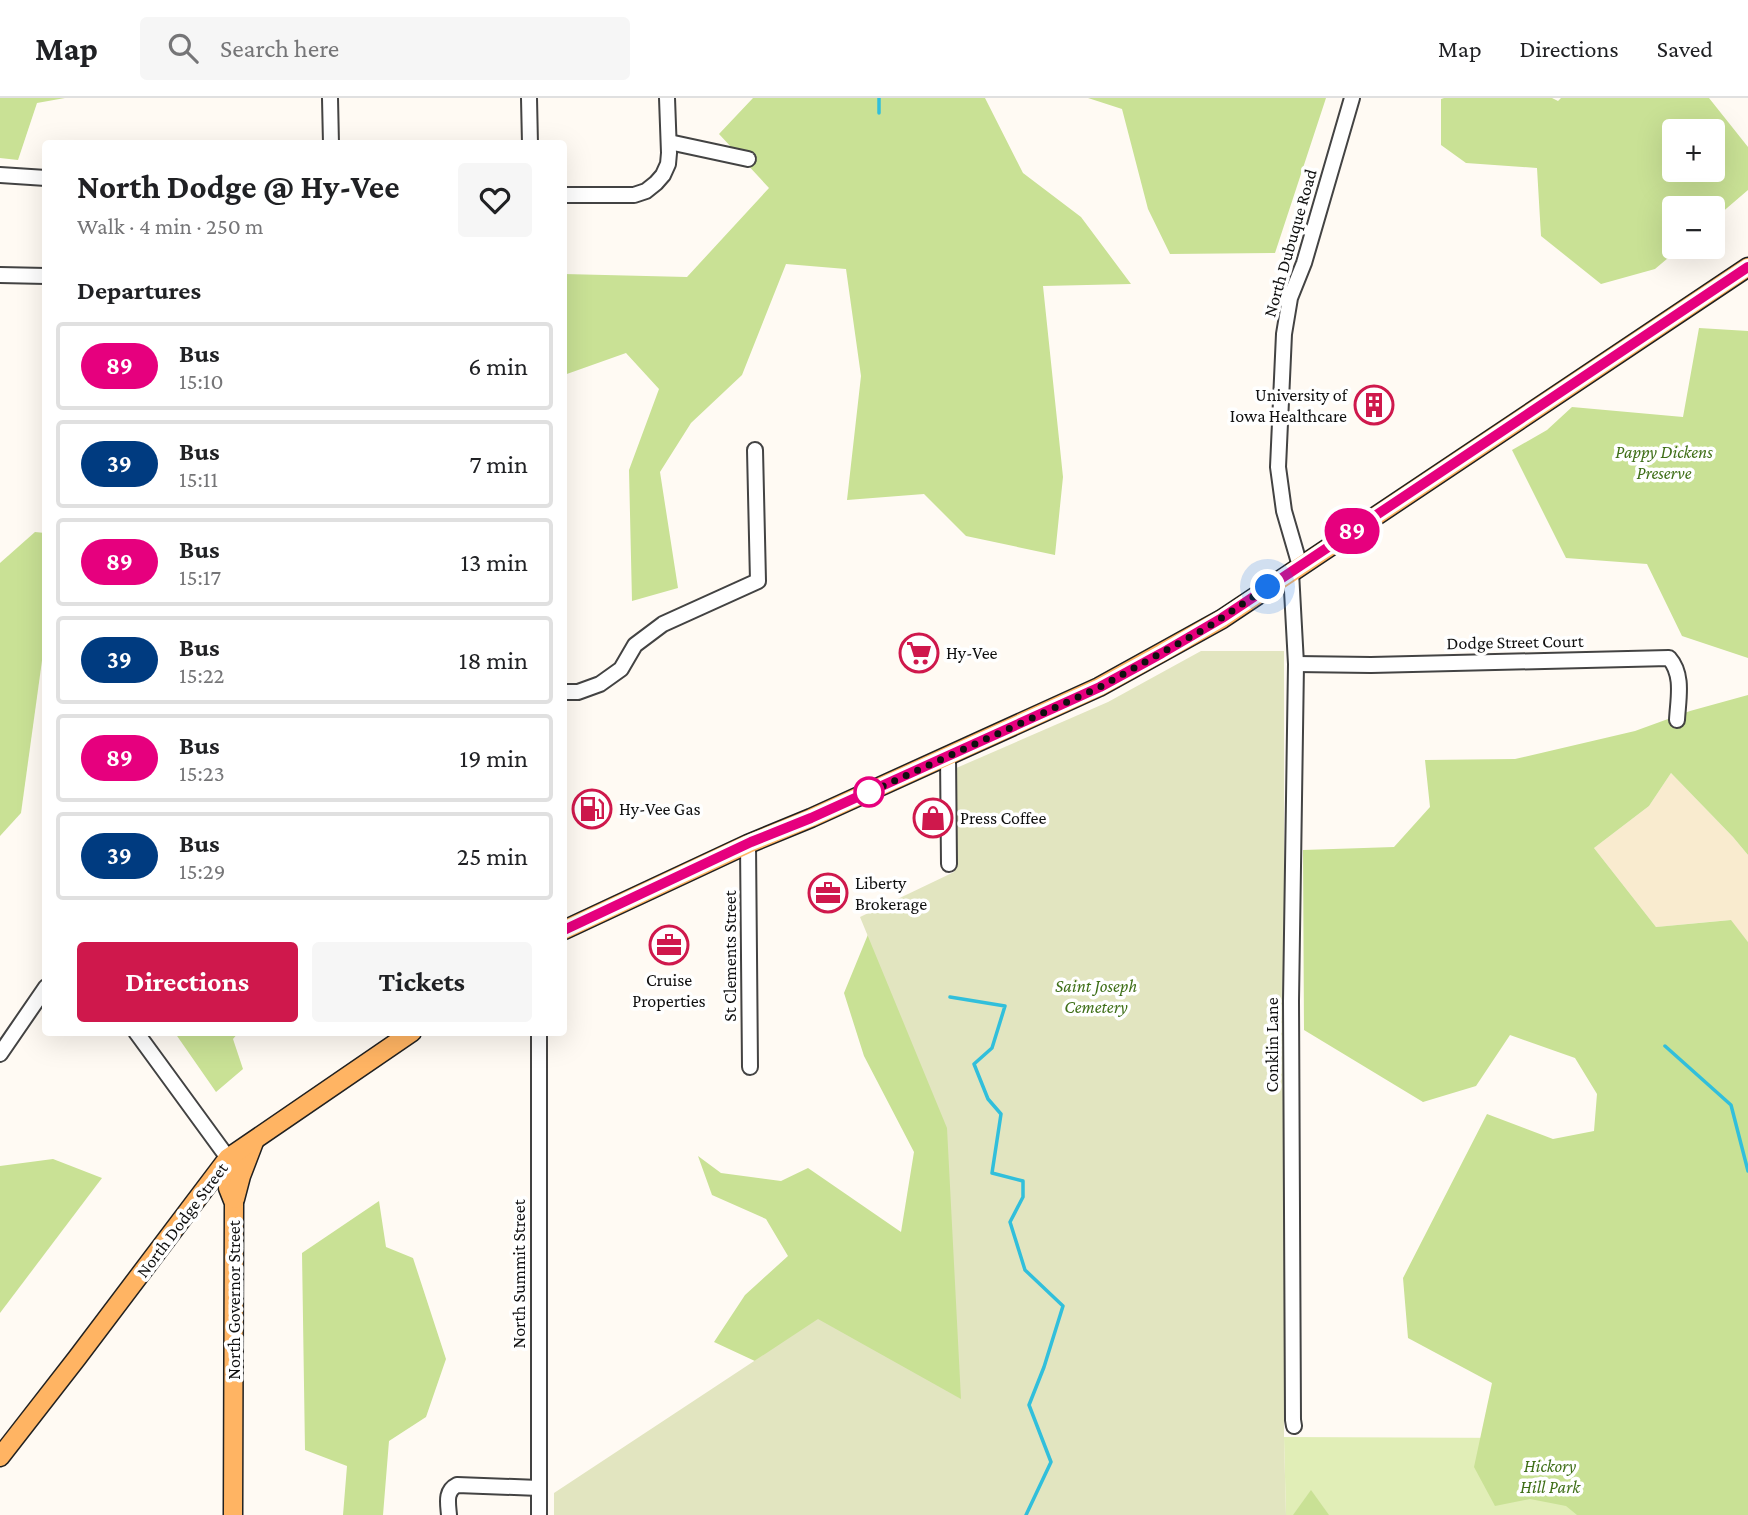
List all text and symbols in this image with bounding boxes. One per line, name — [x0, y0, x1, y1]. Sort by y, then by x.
search box — [140, 17, 630, 80]
icon: search — [164, 29, 202, 67]
text: Map — [35, 30, 98, 67]
text: Search here — [220, 34, 339, 63]
text: Map — [1438, 35, 1482, 62]
text: Directions — [1520, 35, 1619, 62]
text: Saved — [1657, 35, 1713, 62]
map controls — [1662, 119, 1725, 259]
button: + — [1662, 119, 1725, 182]
button: heart — [458, 163, 532, 237]
street label: North Dubuque Road — [1259, 166, 1321, 319]
text: North Dodge @ Hy-Vee — [77, 168, 400, 205]
button: − — [1662, 196, 1725, 259]
text: Walk · 4 min · 250 m — [77, 213, 264, 239]
text: Departures — [77, 276, 201, 305]
text: Bus — [179, 339, 220, 368]
text: 89 — [106, 352, 133, 379]
text: 6 min — [468, 352, 528, 381]
text: 15:10 — [179, 368, 223, 394]
building icon: University of Iowa Healthcare — [1353, 384, 1395, 426]
place label: University of Iowa Healthcare — [1230, 385, 1349, 426]
text: Bus — [179, 437, 220, 466]
park label: Pappy Dickens Preserve — [1615, 442, 1713, 483]
text: 39 — [107, 450, 132, 477]
text: 7 min — [469, 450, 528, 479]
text: 15:11 — [179, 466, 218, 492]
line badge: 89 — [1320, 508, 1384, 554]
text: 89 — [1339, 517, 1365, 544]
text: Bus — [179, 535, 220, 564]
text: 89 — [106, 548, 133, 575]
text: 13 min — [460, 548, 528, 577]
text: 15:17 — [179, 564, 221, 590]
your location — [1250, 569, 1285, 604]
street label: Dodge Street Court — [1446, 631, 1585, 653]
supermarket icon: Hy-Vee — [898, 632, 940, 674]
text: Bus — [179, 633, 220, 662]
place label: Hy-Vee — [946, 643, 998, 663]
text: 39 — [107, 646, 132, 673]
text: 18 min — [459, 646, 528, 675]
text: 15:22 — [179, 662, 225, 688]
text: Bus — [179, 731, 220, 760]
text: 89 — [106, 744, 133, 771]
text: 19 min — [460, 744, 528, 773]
text: 15:23 — [179, 760, 225, 786]
unlabelled marker — [854, 777, 884, 807]
fuel station icon: Hy-Vee Gas — [571, 788, 613, 830]
shop icon: Press Coffee — [912, 797, 954, 839]
place label: Hy-Vee Gas — [619, 799, 701, 819]
place label: Press Coffee — [960, 808, 1046, 828]
text: Bus — [179, 829, 220, 858]
text: 39 — [107, 842, 132, 869]
text: 25 min — [457, 842, 528, 871]
text: 15:29 — [179, 858, 225, 884]
office icon: Liberty Brokerage — [807, 872, 849, 914]
place label: Liberty Brokerage — [855, 873, 927, 914]
street label: St Clements Street — [720, 889, 740, 1022]
office icon: Cruise Properties — [648, 924, 690, 966]
button: Directions — [77, 942, 298, 1022]
button: Tickets — [312, 942, 532, 1022]
place label: Cruise Properties — [632, 970, 706, 1011]
park label: Saint Joseph Cemetery — [1055, 976, 1137, 1017]
street label: Conklin Lane — [1262, 997, 1282, 1093]
street label: North Dodge Street — [132, 1158, 232, 1281]
street label: North Summit Street — [509, 1198, 529, 1349]
street label: North Governor Street — [224, 1219, 244, 1380]
park label: Hickory Hill Park — [1520, 1456, 1581, 1497]

